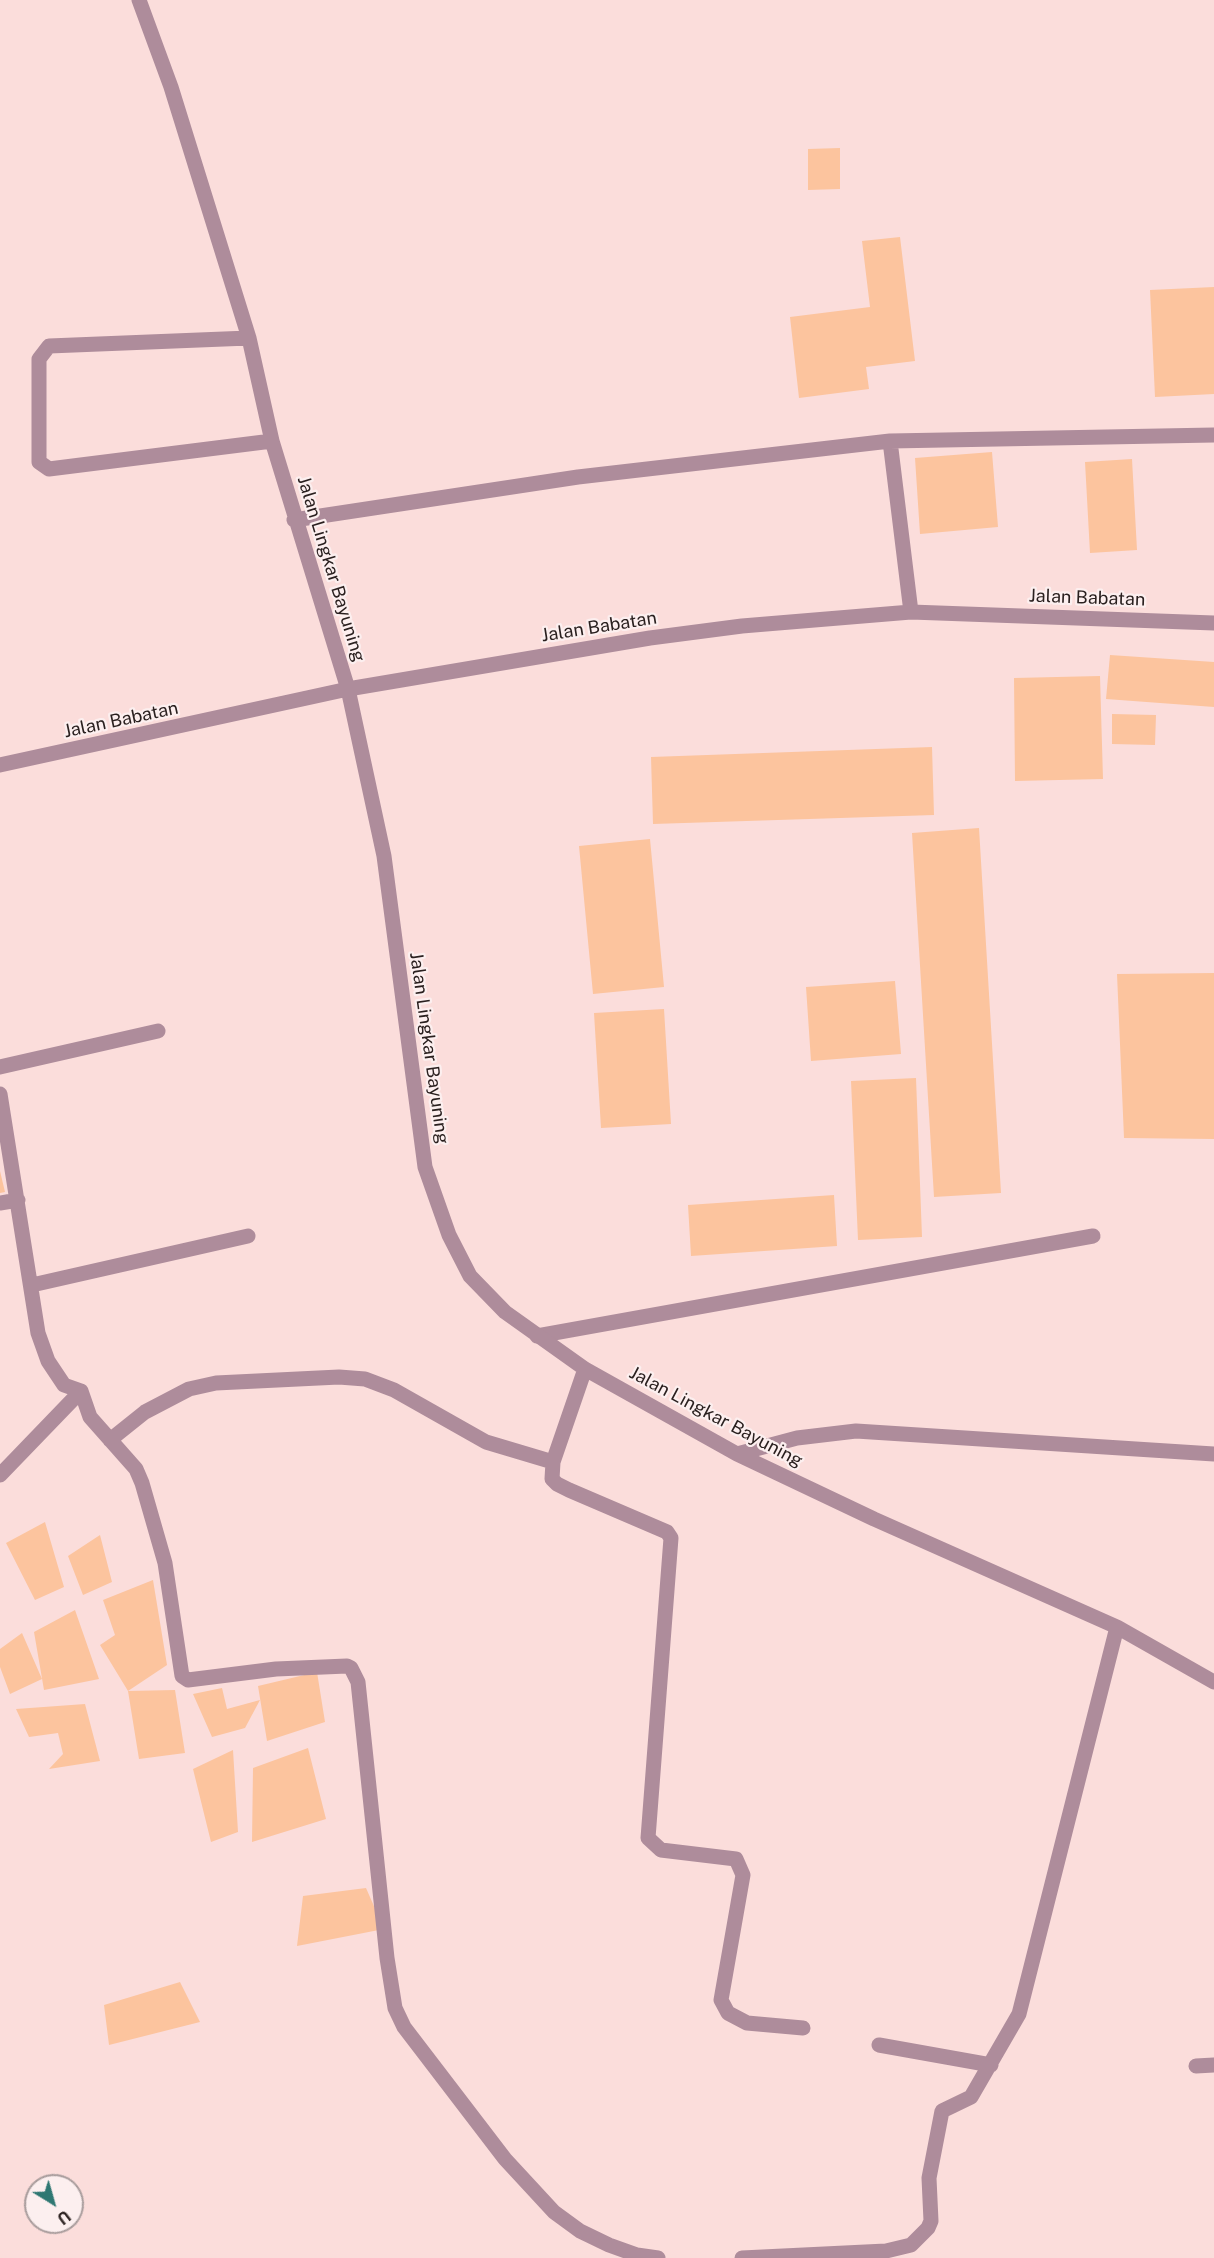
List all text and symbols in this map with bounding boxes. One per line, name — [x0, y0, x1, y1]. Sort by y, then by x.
street label: Jalan Lingkar Bayuning — [292, 473, 370, 665]
street label: Jalan Babatan — [1028, 585, 1146, 611]
street label: Jalan Babatan — [540, 607, 658, 647]
street label: Jalan Babatan — [62, 697, 180, 743]
street label: Jalan Lingkar Bayuning — [405, 951, 453, 1145]
street label: Jalan Lingkar Bayuning — [626, 1362, 806, 1472]
north arrow — [24, 2174, 84, 2234]
text: U — [54, 2206, 74, 2228]

